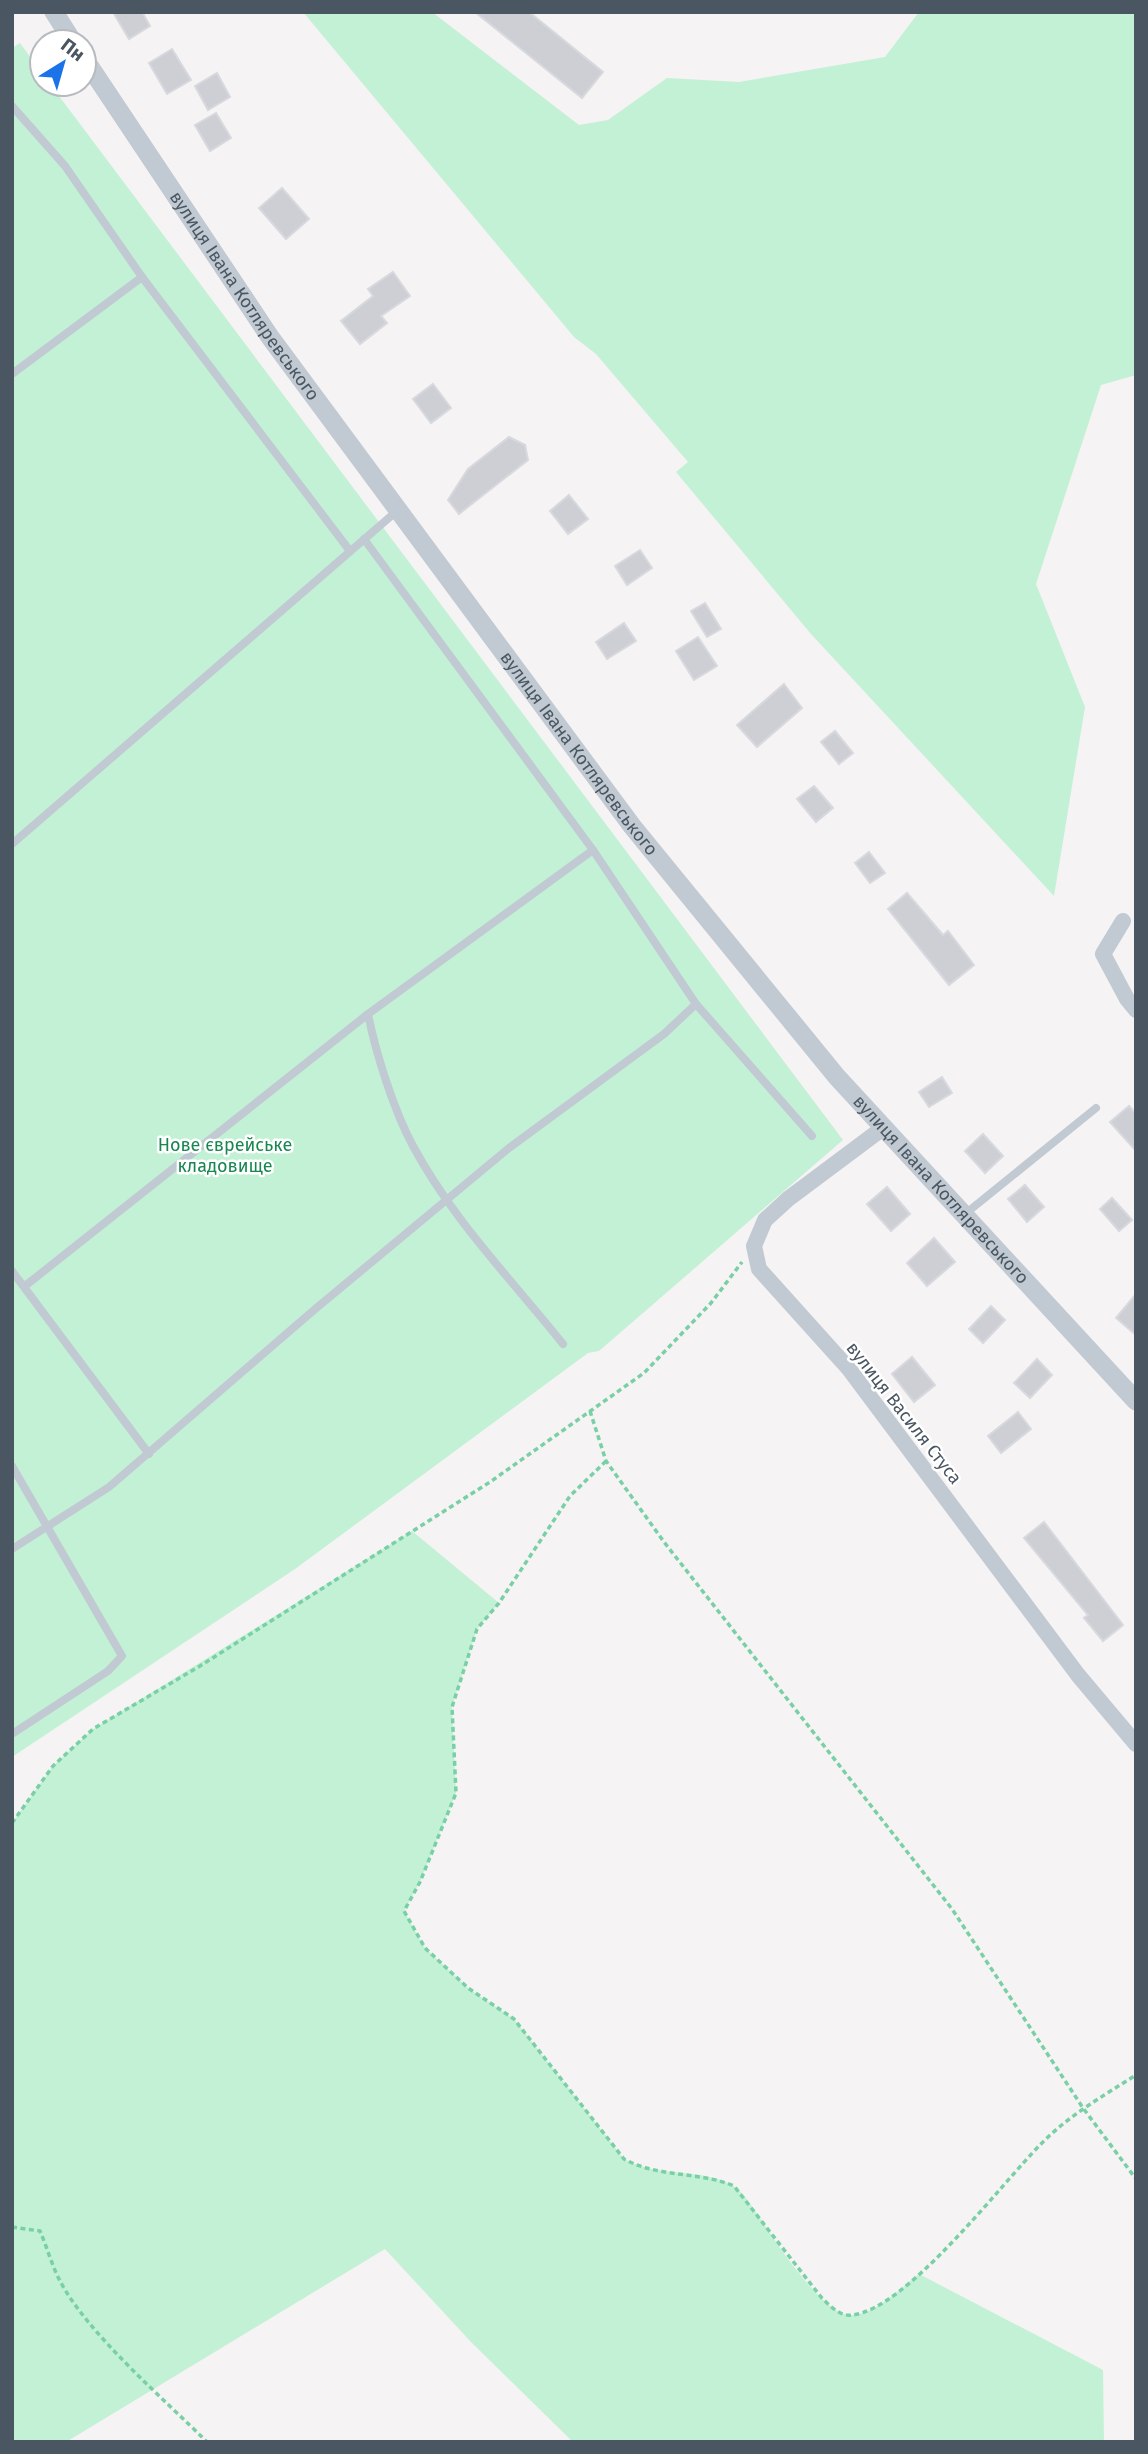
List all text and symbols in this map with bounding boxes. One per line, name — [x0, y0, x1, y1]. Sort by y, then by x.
north arrow — [28, 28, 98, 98]
text: Пн — [57, 33, 89, 66]
street label: вулиця Івана Котляревського — [165, 187, 324, 405]
street label: вулиця Івана Котляревського — [496, 647, 663, 860]
street label: вулиця Івана Котляревського — [848, 1091, 1034, 1289]
park label: Нове єврейське кладовище — [158, 1134, 292, 1177]
street label: вулиця Василя Стуса — [842, 1337, 966, 1489]

